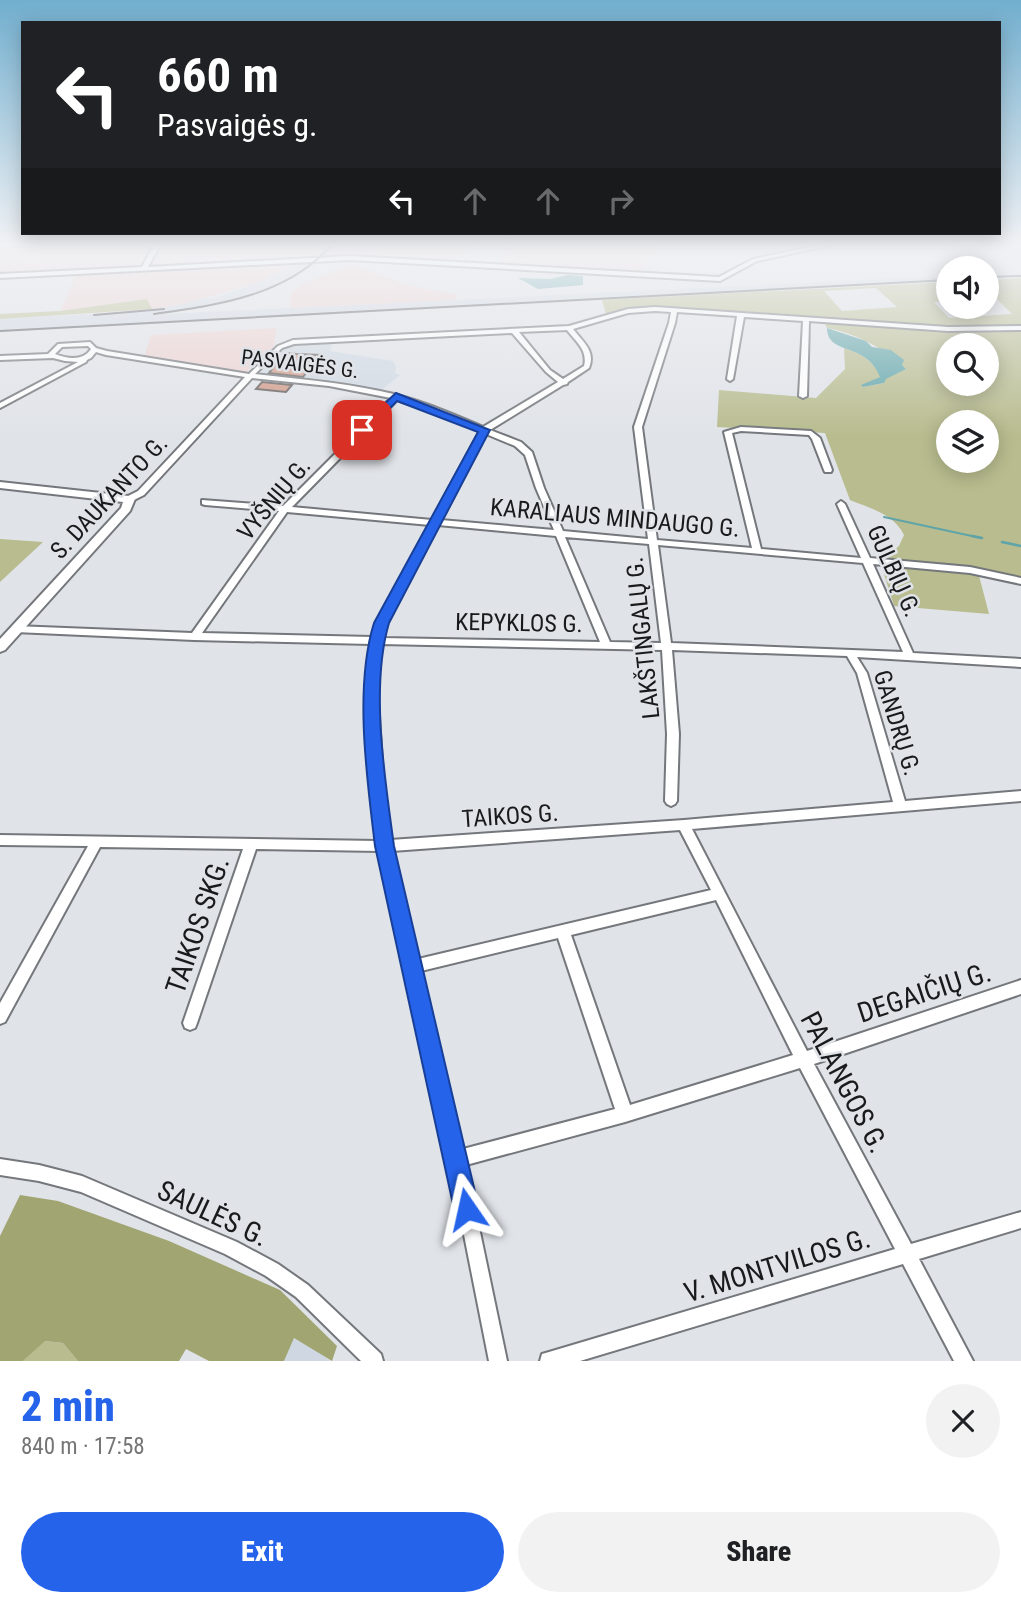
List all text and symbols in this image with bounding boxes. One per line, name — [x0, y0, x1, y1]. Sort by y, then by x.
text: 660 m — [157, 47, 279, 104]
icon: left — [42, 49, 133, 140]
text: Pasvaigės g. — [157, 106, 318, 144]
icon: left — [383, 182, 421, 220]
icon: ahead — [456, 182, 494, 220]
icon: ahead — [529, 182, 567, 220]
icon: right — [602, 182, 640, 220]
map controls — [936, 256, 999, 473]
button: sound — [936, 256, 999, 319]
button: search — [936, 333, 999, 396]
street label: PASVAIGĖS G. — [240, 345, 360, 383]
pin — [332, 400, 392, 460]
button: layers — [936, 410, 999, 473]
icon: arrive — [343, 411, 381, 449]
street label: S. DAUKANTO G. — [45, 429, 173, 565]
street label: VYŠNIŲ G. — [232, 452, 316, 546]
street label: KARALIAUS MINDAUGO G. — [489, 493, 741, 543]
street label: GULBIŲ G. — [861, 521, 927, 621]
street label: LAKŠTINGALŲ G. — [621, 556, 665, 720]
street label: KEPYKLOS G. — [455, 608, 583, 638]
street label: GANDRŲ G. — [868, 667, 926, 779]
street label: TAIKOS G. — [461, 799, 559, 833]
street label: TAIKOS SKG. — [159, 852, 236, 998]
street label: DEGAIČIŲ G. — [853, 955, 995, 1030]
street label: PALANGOS G. — [794, 1006, 896, 1158]
position arrow — [430, 1172, 504, 1246]
street label: SAULĖS G. — [152, 1174, 273, 1253]
street label: V. MONTVILOS G. — [680, 1221, 874, 1309]
text: 2 min — [21, 1382, 115, 1431]
button: close — [926, 1384, 1000, 1458]
text: 840 m · 17:58 — [21, 1433, 145, 1460]
button: Exit — [21, 1512, 504, 1592]
button: Share — [518, 1512, 1000, 1592]

